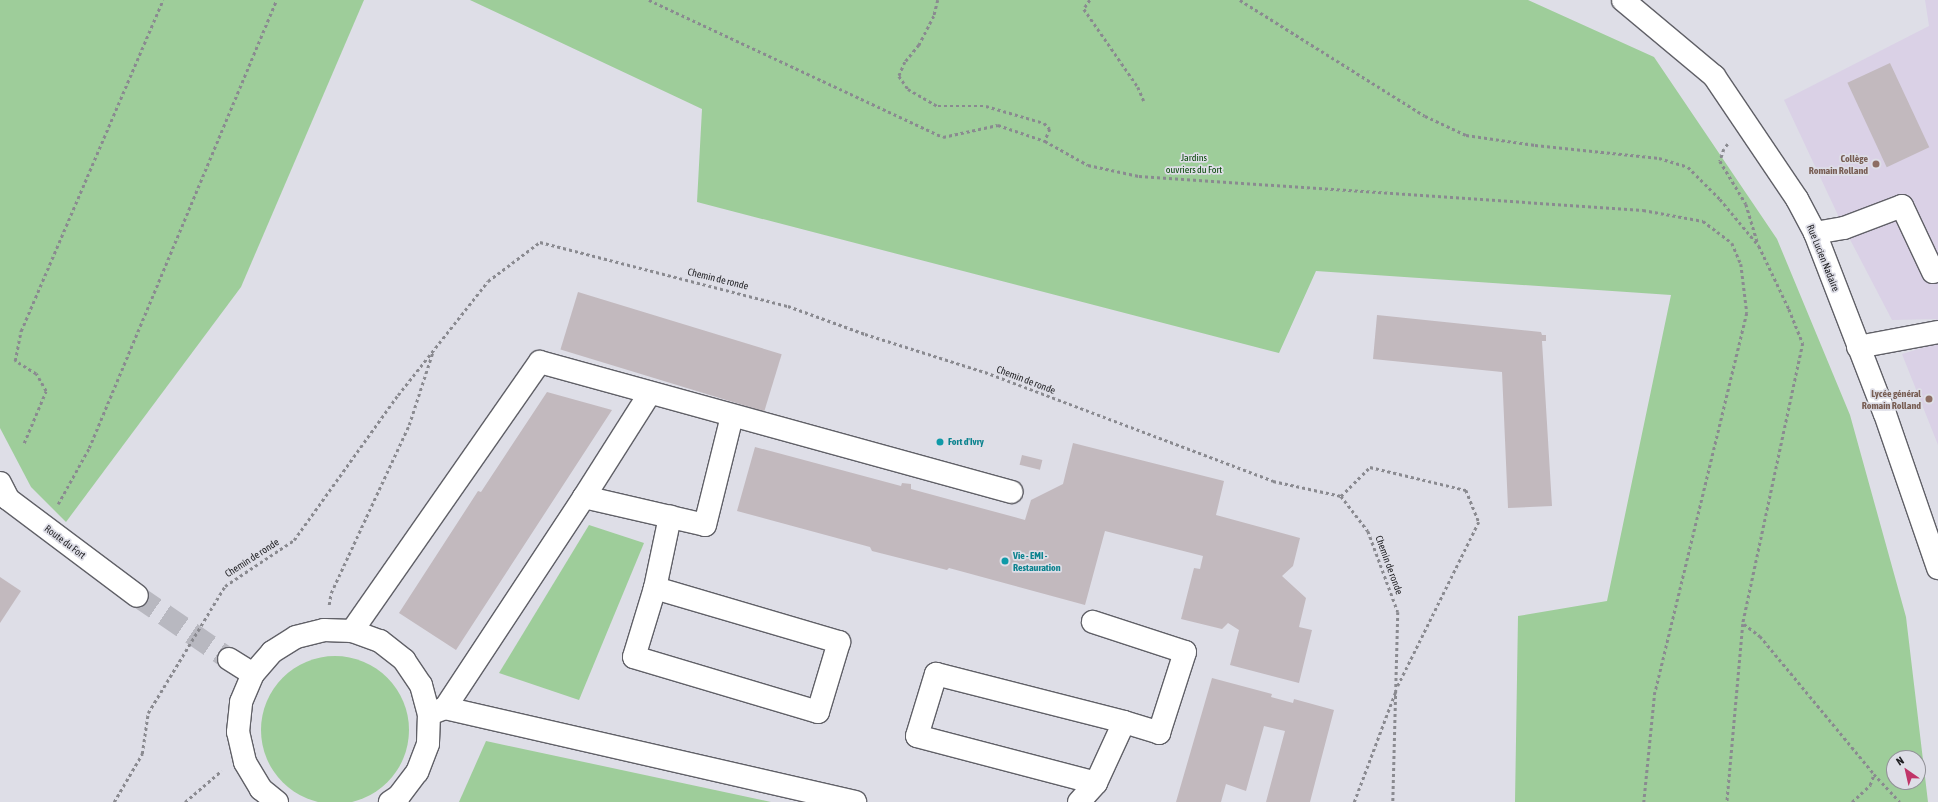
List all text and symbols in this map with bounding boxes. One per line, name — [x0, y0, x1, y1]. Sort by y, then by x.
park label: Jardins ouvriers du Fort — [1166, 151, 1222, 174]
place label: Collège Romain Rolland — [1809, 152, 1868, 176]
marker: Collège Romain Rolland — [1871, 159, 1881, 169]
street label: Rue Lucien Nadaire — [1804, 223, 1842, 293]
street label: Chemin de ronde — [686, 266, 750, 292]
street label: Chemin de ronde — [995, 363, 1057, 397]
place label: Lycée général Romain Rolland — [1862, 387, 1921, 410]
marker: Lycée général Romain Rolland — [1924, 394, 1934, 404]
place label: Fort d'Ivry — [948, 436, 984, 448]
marker: Fort d'Ivry — [935, 437, 945, 447]
street label: Route du Fort — [42, 523, 88, 561]
street label: Chemin de ronde — [1373, 534, 1405, 596]
street label: Chemin de ronde — [223, 536, 281, 580]
place label: Vie - EMI - Restauration — [1013, 549, 1061, 572]
marker: Vie - EMI - Restauration — [1000, 556, 1010, 566]
north arrow — [1886, 750, 1926, 790]
text: N — [1894, 754, 1906, 768]

